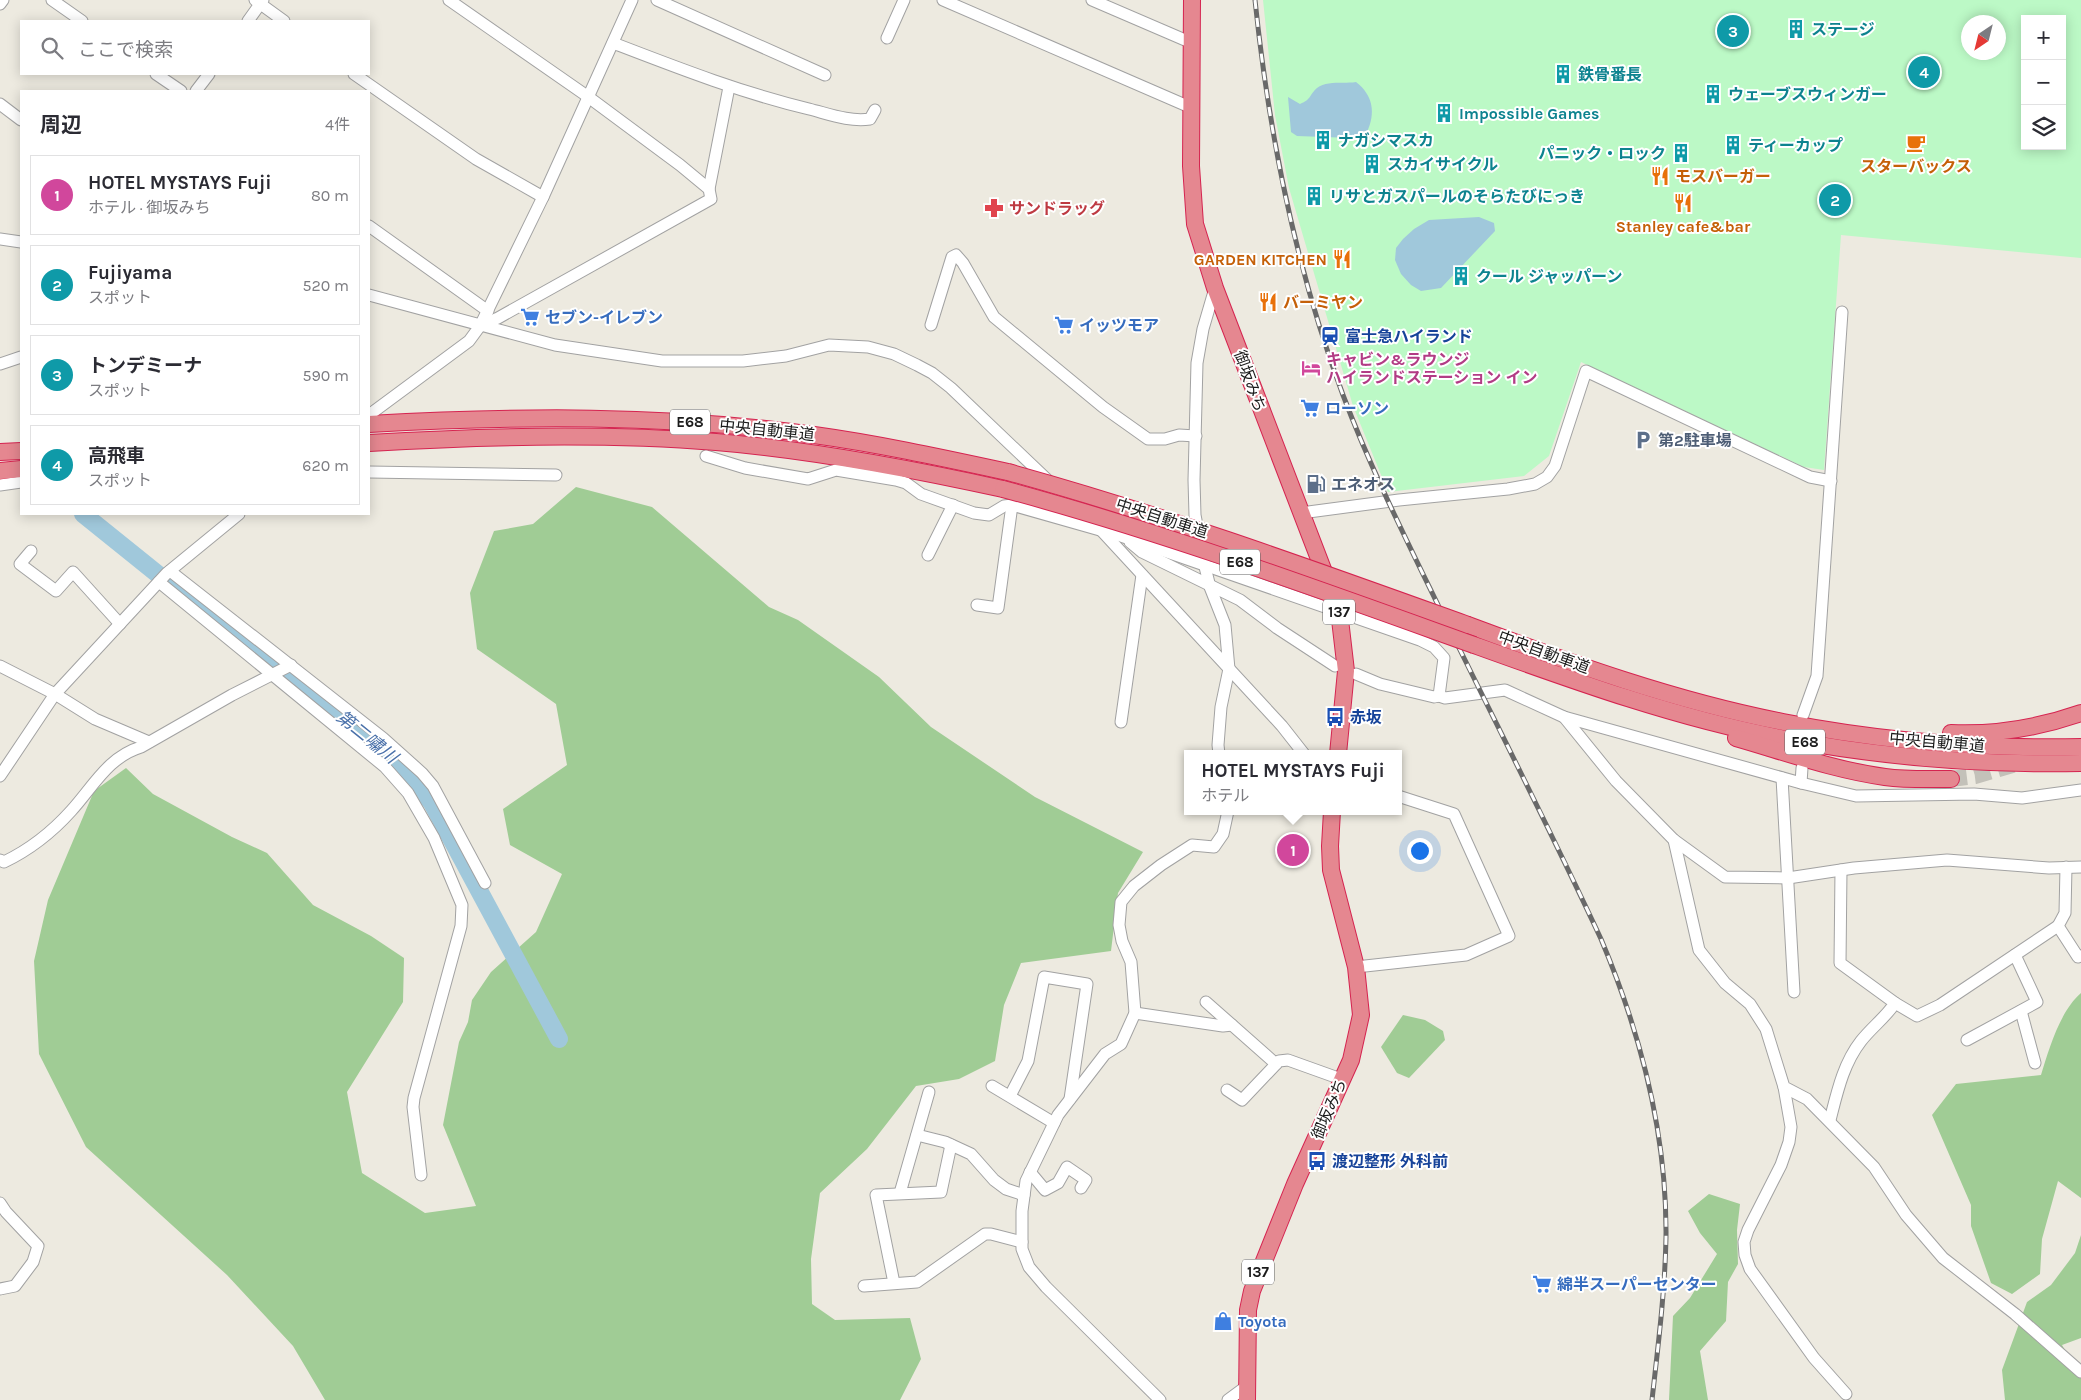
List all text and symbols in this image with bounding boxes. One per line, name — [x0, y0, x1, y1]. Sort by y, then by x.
pin: 3 — [1717, 12, 1749, 50]
north arrow — [1961, 15, 2006, 60]
map controls — [2021, 15, 2066, 150]
button: + — [2021, 15, 2066, 60]
building icon: ステージ — [1785, 18, 1807, 40]
search box — [20, 20, 370, 75]
place label: ステージ — [1811, 20, 1875, 39]
icon: search — [38, 34, 66, 62]
text: ここで検索 — [78, 39, 173, 61]
pin: 4 — [1908, 53, 1940, 91]
button: − — [2021, 60, 2066, 105]
building icon: 鉄骨番長 — [1552, 63, 1574, 85]
place label: 鉄骨番長 — [1578, 65, 1642, 84]
building icon: ウェーブスウィンガー — [1702, 83, 1724, 105]
place label: ウェーブスウィンガー — [1728, 85, 1887, 104]
building icon: Impossible Games — [1433, 102, 1455, 124]
place label: Impossible Games — [1459, 104, 1600, 123]
button: layers — [2021, 105, 2066, 150]
text: 周辺 — [40, 113, 82, 137]
text: 4件 — [325, 115, 350, 134]
building icon: ナガシマスカ — [1312, 129, 1334, 151]
place label: ナガシマスカ — [1338, 131, 1434, 150]
cafe icon: スターバックス — [1905, 132, 1927, 154]
building icon: ティーカップ — [1722, 134, 1744, 156]
place label: ティーカップ — [1748, 136, 1843, 155]
building icon: パニック・ロック — [1670, 142, 1692, 164]
place label: パニック・ロック — [1538, 144, 1666, 163]
building icon: スカイサイクル — [1361, 153, 1383, 175]
place label: スカイサイクル — [1387, 155, 1498, 174]
place label: スターバックス — [1860, 157, 1972, 176]
restaurant icon: モスバーガー — [1649, 165, 1671, 187]
place label: モスバーガー — [1675, 167, 1771, 186]
text: HOTEL MYSTAYS Fuji — [88, 172, 272, 194]
pin: 2 — [1819, 181, 1851, 219]
building icon: リサとガスパールのそらたびにっき — [1303, 185, 1325, 207]
text: 1 — [54, 186, 60, 205]
text: 80 m — [311, 186, 349, 205]
place label: リサとガスパールのそらたびにっき — [1329, 187, 1585, 206]
restaurant icon: Stanley cafe&bar — [1672, 192, 1694, 214]
pharmacy icon: サンドラッグ — [983, 197, 1005, 219]
text: ホテル · 御坂みち — [88, 198, 210, 217]
place label: サンドラッグ — [1009, 199, 1105, 218]
place label: Stanley cafe&bar — [1616, 217, 1751, 236]
restaurant icon: GARDEN KITCHEN — [1331, 248, 1353, 270]
place label: GARDEN KITCHEN — [1194, 250, 1327, 269]
text: Fujiyama — [88, 262, 172, 284]
building icon: クール ジャッパーン — [1450, 265, 1472, 287]
place label: クール ジャッパーン — [1476, 267, 1622, 286]
text: 2 — [52, 276, 62, 295]
text: 520 m — [302, 276, 349, 295]
text: スポット — [88, 288, 152, 307]
restaurant icon: バーミヤン — [1257, 291, 1279, 313]
place label: バーミヤン — [1283, 293, 1363, 312]
supermarket icon: セブン-イレブン — [519, 306, 541, 328]
place label: セブン-イレブン — [545, 308, 663, 327]
supermarket icon: イッツモア — [1053, 314, 1075, 336]
place label: イッツモア — [1079, 316, 1159, 335]
station icon: 富士急ハイランド — [1319, 325, 1341, 347]
place label: 富士急ハイランド — [1345, 327, 1473, 346]
street label: 御坂みち — [1230, 348, 1270, 414]
place label: キャビン&ラウンジ ハイランドステーション イン — [1326, 350, 1537, 387]
text: トンデミーナ — [88, 355, 202, 377]
hotel icon: キャビン&ラウンジ ハイランドステーション イン — [1300, 357, 1322, 379]
text: 3 — [52, 366, 62, 385]
text: 590 m — [302, 366, 349, 385]
text: スポット — [88, 381, 152, 400]
supermarket icon: ローソン — [1299, 397, 1321, 419]
place label: ローソン — [1325, 399, 1389, 418]
road number: E68 — [670, 410, 710, 434]
street label: 中央自動車道 — [718, 416, 816, 444]
parking icon: 第2駐車場 — [1632, 429, 1654, 451]
place label: 第2駐車場 — [1658, 431, 1732, 450]
text: 高飛車 — [88, 445, 145, 467]
text: 4 — [52, 456, 62, 475]
text: 620 m — [302, 456, 349, 475]
text: スポット — [88, 471, 152, 490]
fuel station icon: エネオス — [1305, 473, 1327, 495]
place label: エネオス — [1331, 475, 1395, 494]
street label: 中央自動車道 — [1113, 494, 1211, 542]
road number: E68 — [1220, 550, 1260, 574]
road number: 137 — [1323, 600, 1355, 624]
street label: 中央自動車道 — [1496, 627, 1592, 677]
water label: 第二嘯川 — [332, 706, 403, 769]
bus stop icon: 赤坂 — [1324, 706, 1346, 728]
place label: 赤坂 — [1350, 708, 1382, 727]
street label: 中央自動車道 — [1888, 728, 1986, 756]
road number: E68 — [1785, 730, 1825, 754]
popup — [1184, 750, 1402, 815]
text: HOTEL MYSTAYS Fuji — [1201, 760, 1385, 782]
text: ホテル — [1201, 786, 1249, 805]
pin: 1 — [1277, 831, 1309, 869]
your location — [1407, 838, 1433, 864]
street label: 御坂みち — [1308, 1076, 1350, 1142]
bus stop icon: 渡辺整形 外科前 — [1306, 1150, 1328, 1172]
place label: 渡辺整形 外科前 — [1332, 1152, 1448, 1171]
road number: 137 — [1242, 1260, 1274, 1284]
supermarket icon: 綿半スーパーセンター — [1531, 1273, 1553, 1295]
place label: 綿半スーパーセンター — [1557, 1275, 1717, 1294]
shop icon: Toyota — [1212, 1310, 1234, 1332]
place label: Toyota — [1238, 1312, 1287, 1331]

